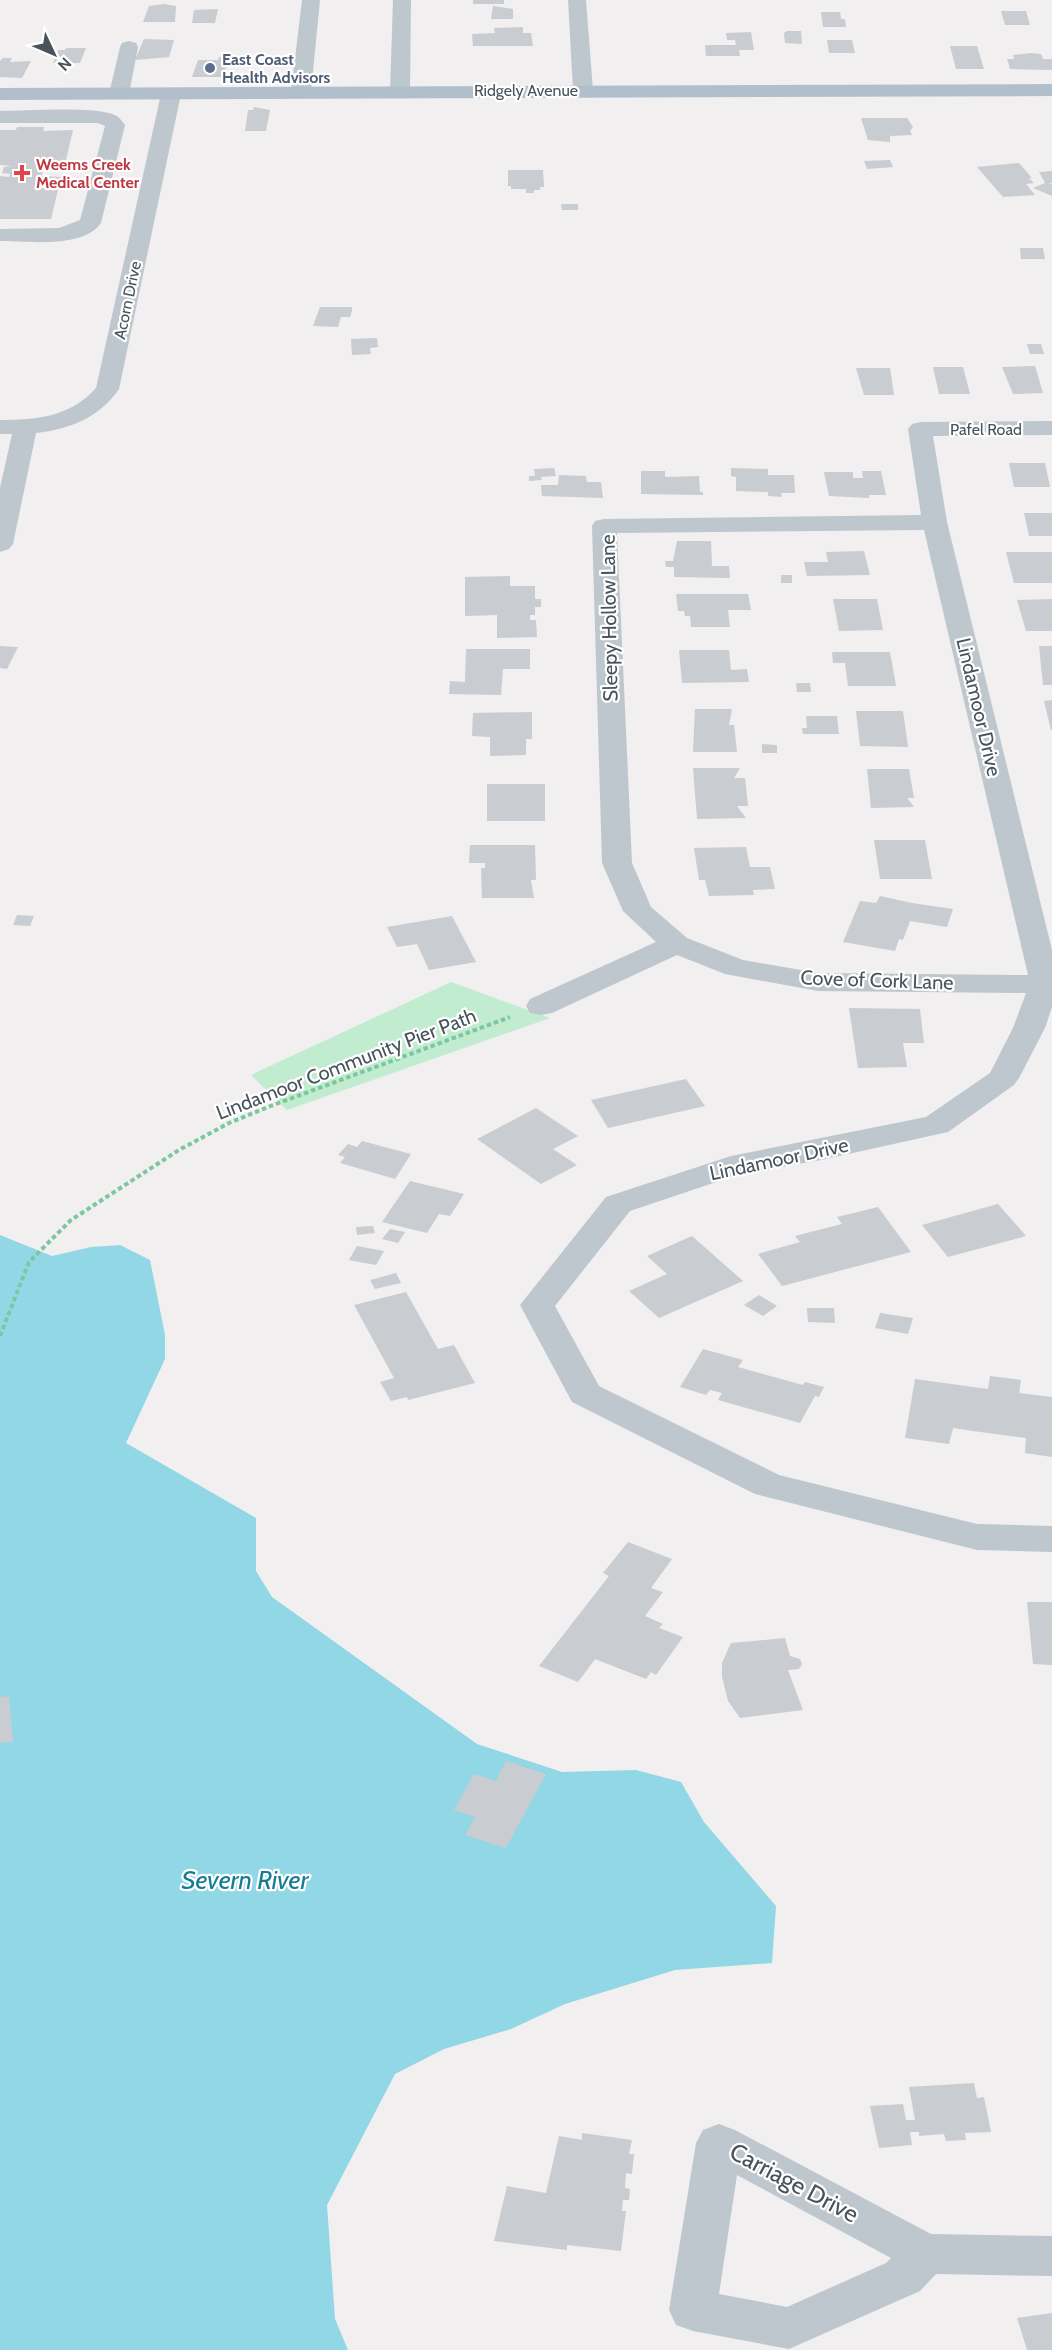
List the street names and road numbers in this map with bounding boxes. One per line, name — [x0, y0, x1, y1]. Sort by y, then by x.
street label: Ridgely Avenue — [474, 81, 578, 100]
street label: Acorn Drive — [110, 259, 145, 341]
street label: Pafel Road — [950, 420, 1022, 439]
street label: Sleepy Hollow Lane — [596, 534, 622, 702]
street label: Lindamoor Drive — [951, 635, 1007, 779]
street label: Cove of Cork Lane — [800, 965, 954, 995]
street label: Lindamoor Community Pier Path — [213, 1003, 479, 1125]
street label: Lindamoor Drive — [707, 1133, 851, 1185]
street label: Carriage Drive — [725, 2137, 864, 2229]

